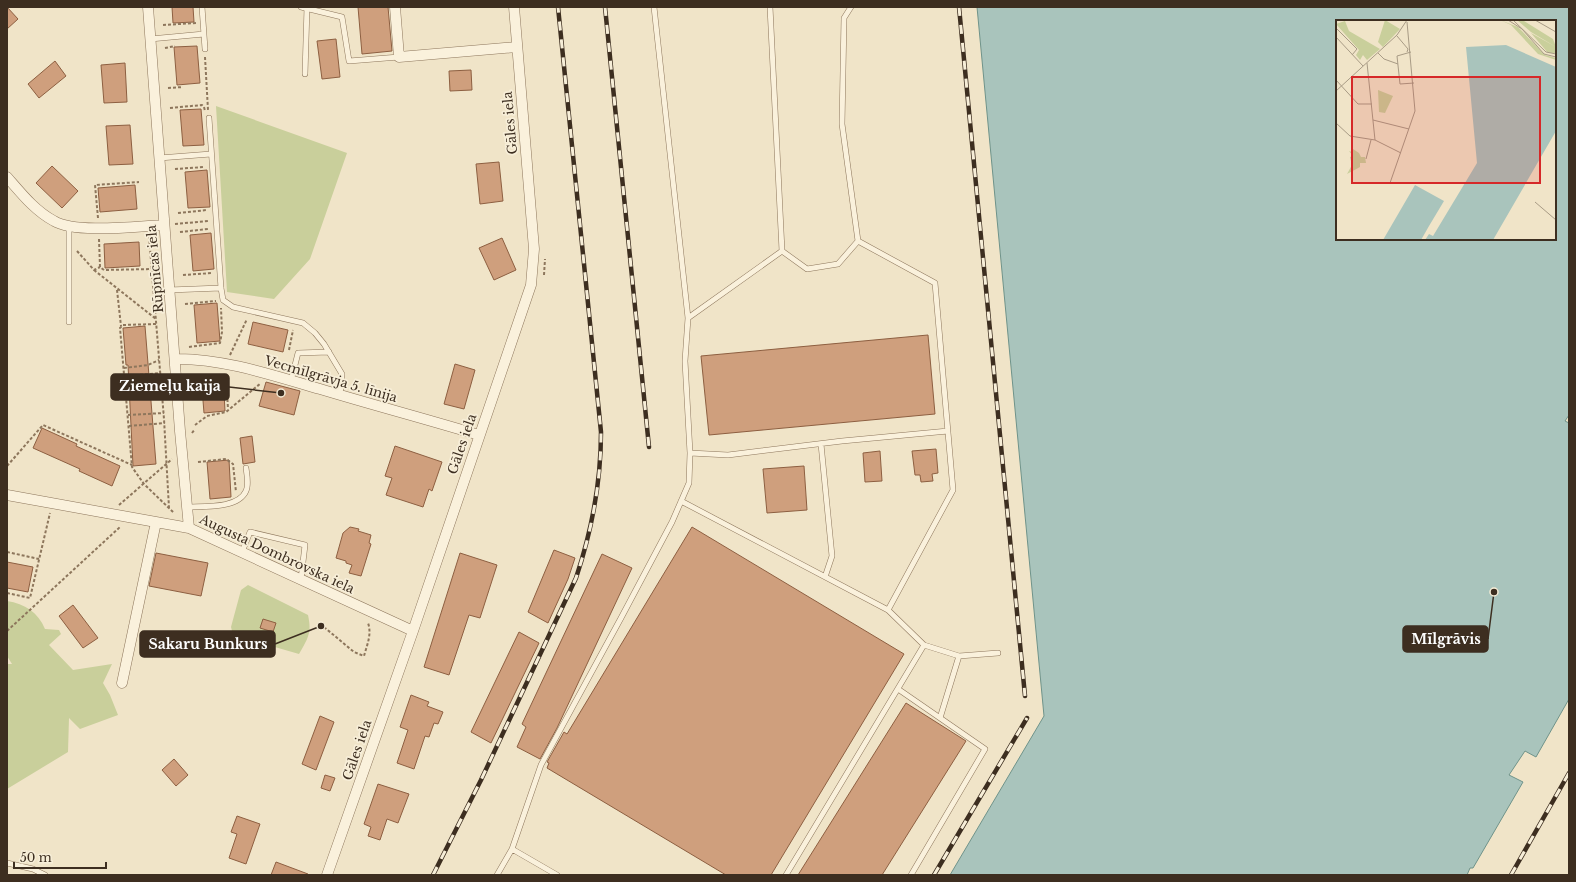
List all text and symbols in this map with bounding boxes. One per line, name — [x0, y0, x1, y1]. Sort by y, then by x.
inset map — [1336, 20, 1556, 240]
street label: Gāles iela — [499, 90, 521, 155]
street label: Rūpnīcas iela — [143, 223, 167, 314]
street label: Vecmīlgrāvja 5. līnija — [262, 352, 400, 406]
callout: Ziemeļu kaija — [111, 374, 229, 400]
text: Ziemeļu kaija — [119, 377, 221, 395]
street label: Gāles iela — [444, 411, 481, 477]
street label: Augusta Dombrovska iela — [196, 510, 358, 598]
callout: Mīlgrāvis — [1403, 626, 1488, 652]
text: Mīlgrāvis — [1411, 630, 1481, 648]
callout: Sakaru Bunkurs — [140, 631, 275, 657]
text: Sakaru Bunkurs — [148, 635, 268, 653]
street label: Gāles iela — [339, 717, 376, 783]
scale bar — [14, 844, 106, 870]
text: 50 m — [20, 850, 52, 865]

